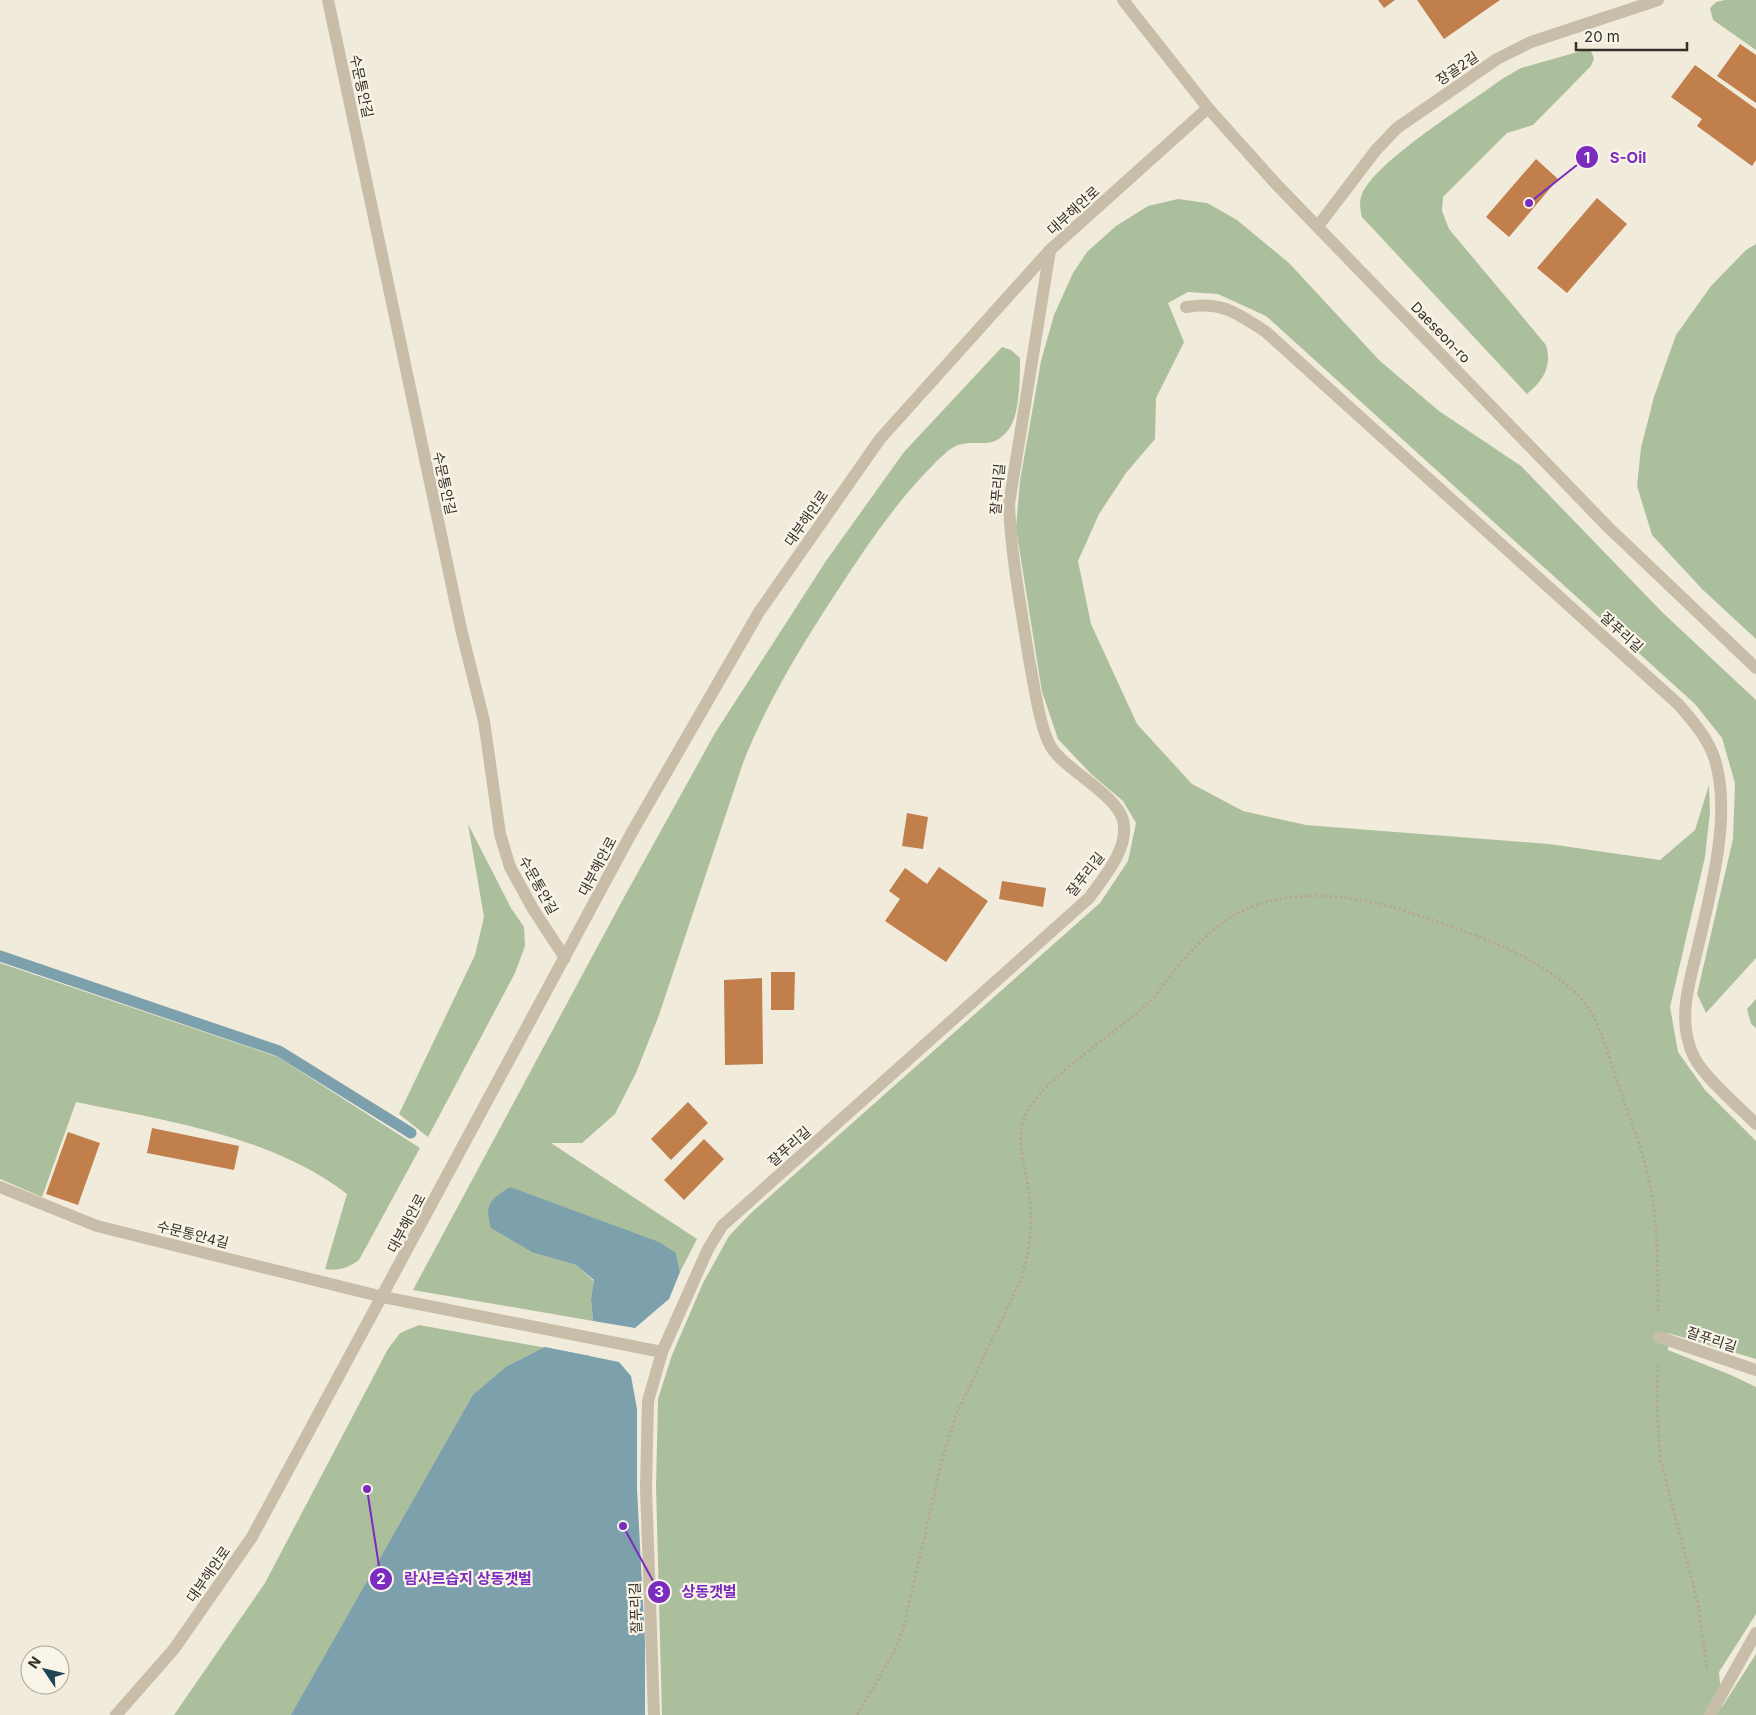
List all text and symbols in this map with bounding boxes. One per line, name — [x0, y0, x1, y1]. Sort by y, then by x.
scale bar — [1576, 20, 1687, 52]
text: 20 m — [1584, 27, 1620, 46]
street label: 장골2길 — [1433, 48, 1481, 88]
street label: 수문통안길 — [347, 53, 377, 119]
callout: S-Oil — [1574, 142, 1656, 172]
text: 1 — [1584, 148, 1590, 167]
text: S-Oil — [1610, 148, 1646, 167]
street label: 대부해안로 — [1043, 182, 1103, 238]
street label: Daeseon-ro — [1408, 298, 1474, 366]
street label: 수문통안길 — [430, 450, 460, 516]
street label: 잘푸리길 — [986, 463, 1008, 515]
street label: 대부해안로 — [781, 487, 831, 549]
street label: 잘푸리길 — [1597, 608, 1647, 656]
street label: 대부해안로 — [574, 833, 620, 898]
street label: 잘푸리길 — [1062, 848, 1108, 900]
street label: 수문통안길 — [516, 853, 562, 917]
street label: 잘푸리길 — [764, 1122, 814, 1170]
street label: 대부해안로 — [383, 1190, 429, 1255]
street label: 수문통안4길 — [155, 1217, 231, 1251]
street label: 잘푸리길 — [1685, 1323, 1739, 1355]
street label: 대부해안로 — [183, 1543, 233, 1605]
callout: 람사르습지 상동갯벌 — [369, 1564, 542, 1594]
text: 2 — [376, 1569, 386, 1588]
text: 람사르습지 상동갯벌 — [404, 1569, 532, 1588]
callout: 상동갯벌 — [646, 1577, 746, 1607]
street label: 잘푸리길 — [626, 1582, 644, 1634]
text: 3 — [654, 1582, 664, 1601]
text: 상동갯벌 — [681, 1582, 737, 1601]
north arrow — [20, 1645, 70, 1695]
text: N — [24, 1653, 44, 1672]

